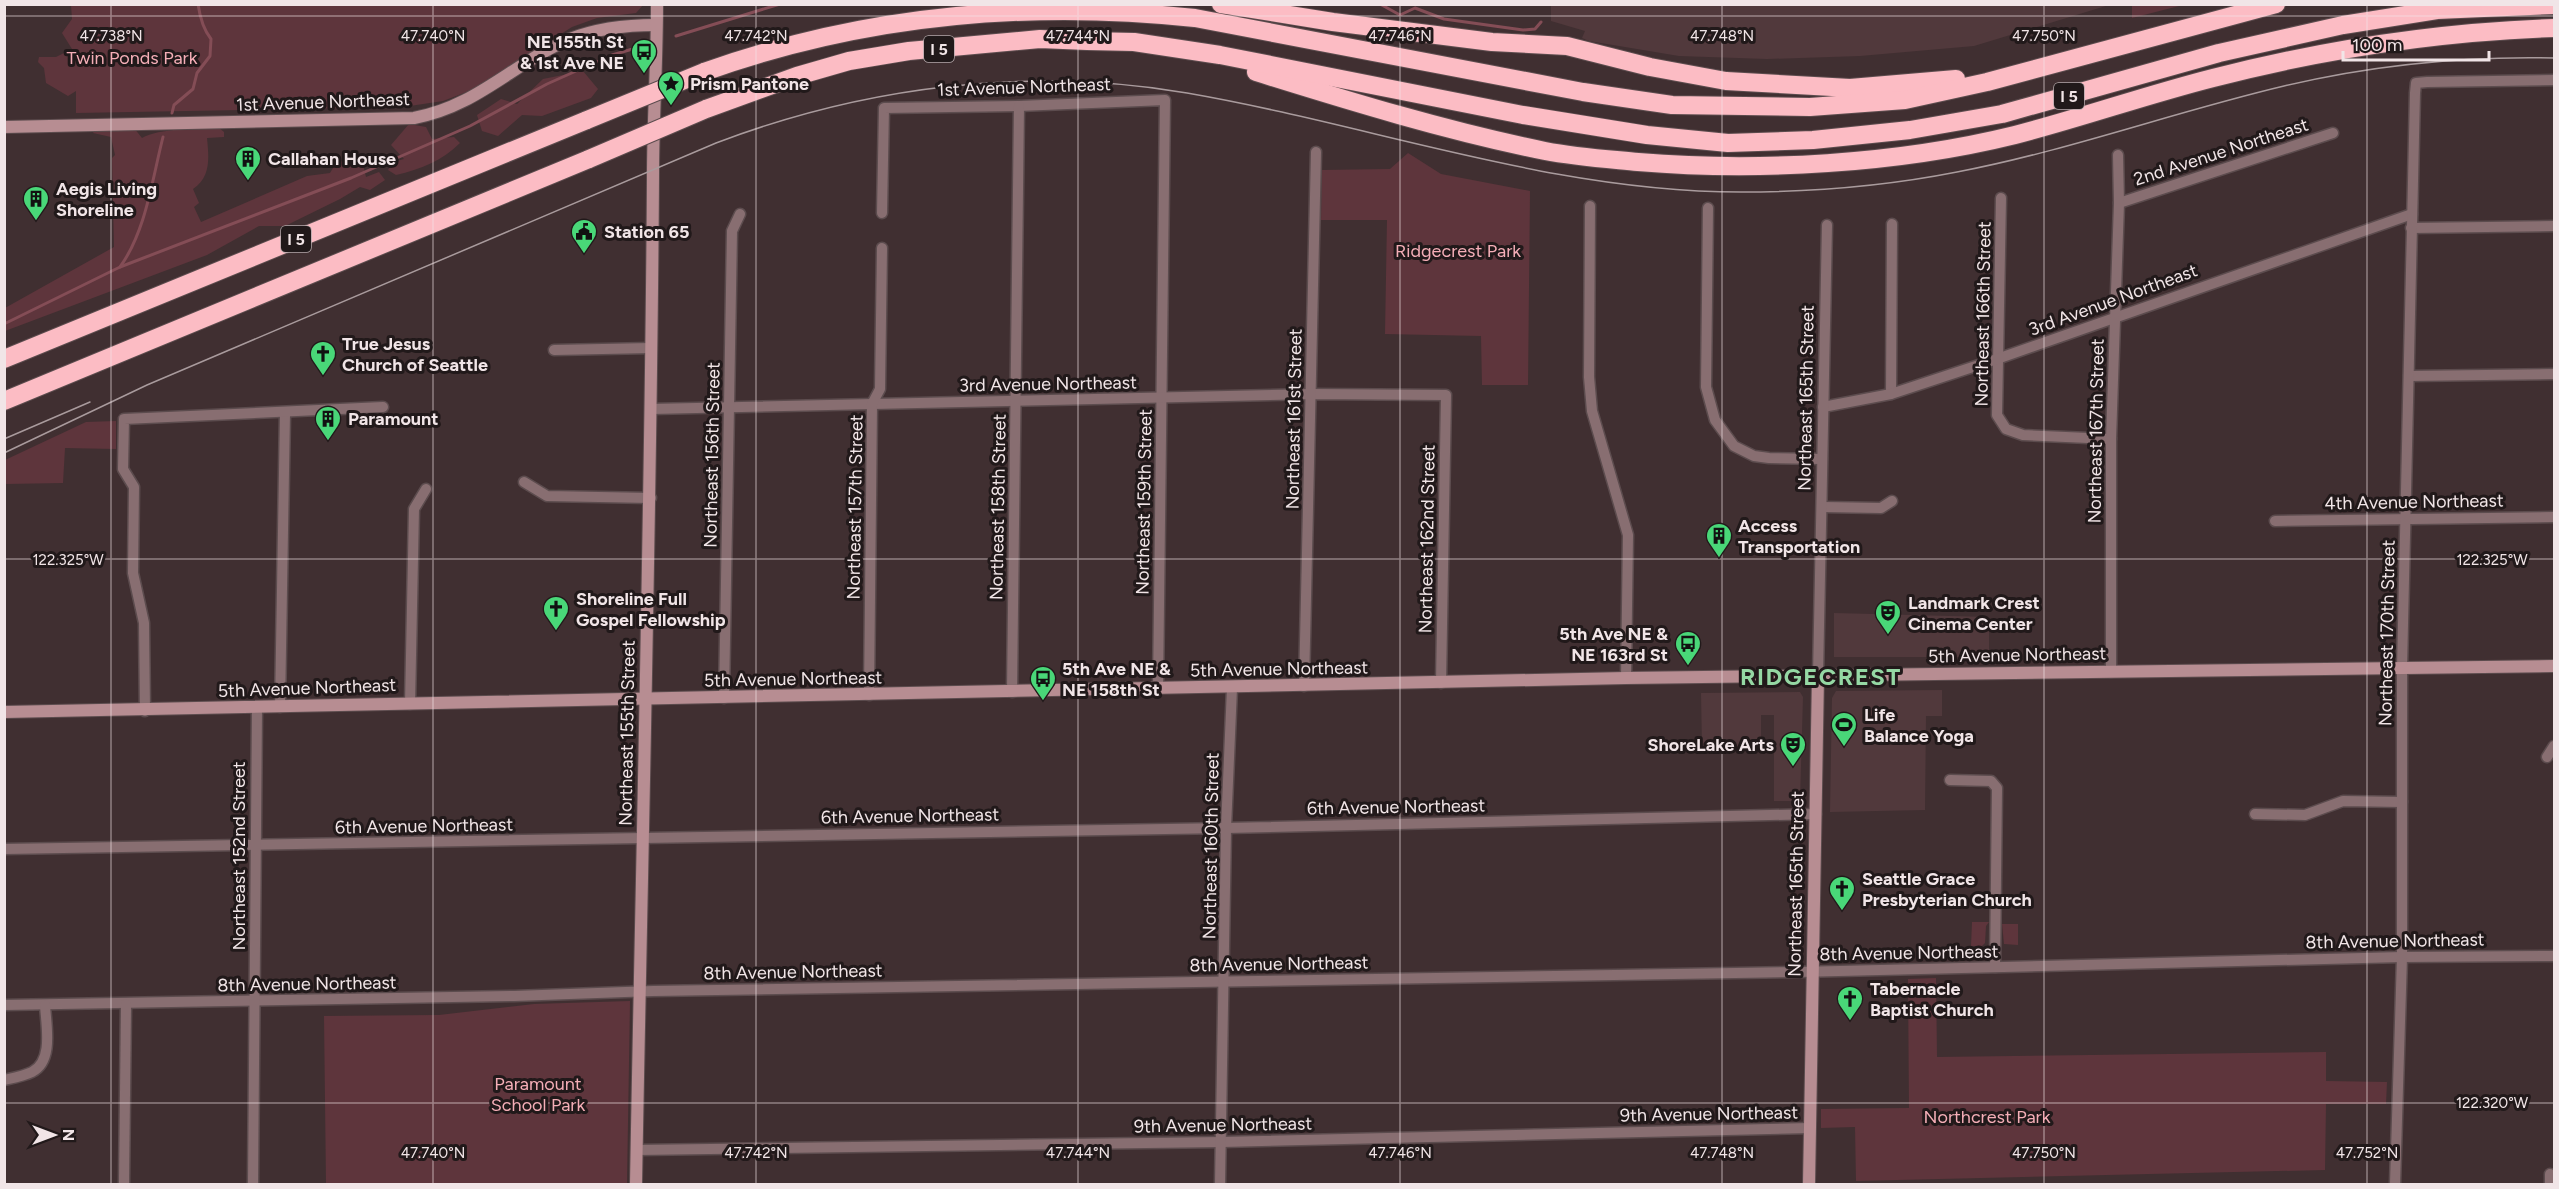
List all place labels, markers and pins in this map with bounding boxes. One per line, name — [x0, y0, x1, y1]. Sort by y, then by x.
place label: NE 155th St & 1st Ave NE — [520, 31, 624, 74]
bus stop icon: NE 155th St & 1st Ave NE — [629, 37, 659, 75]
place icon: Prism Pantone — [656, 69, 686, 107]
place label: Prism Pantone — [690, 73, 809, 95]
building icon: Callahan House — [233, 144, 263, 182]
place label: Callahan House — [268, 148, 396, 170]
place label: Aegis Living Shoreline — [56, 178, 157, 221]
building icon: Aegis Living Shoreline — [21, 184, 51, 222]
public building icon: Station 65 — [569, 217, 599, 255]
place label: Station 65 — [604, 221, 689, 243]
place label: True Jesus Church of Seattle — [342, 333, 488, 376]
church icon: True Jesus Church of Seattle — [308, 339, 338, 377]
building icon: Paramount — [313, 404, 343, 442]
place label: Paramount — [348, 408, 439, 430]
place label: Access Transportation — [1738, 515, 1860, 558]
building icon: Access Transportation — [1704, 521, 1734, 559]
place label: Shoreline Full Gospel Fellowship — [576, 588, 726, 631]
place label: Landmark Crest Cinema Center — [1908, 592, 2040, 635]
church icon: Shoreline Full Gospel Fellowship — [541, 594, 571, 632]
theatre icon: Landmark Crest Cinema Center — [1873, 598, 1903, 636]
place label: 5th Ave NE & NE 163rd St — [1559, 623, 1668, 666]
bus stop icon: 5th Ave NE & NE 163rd St — [1673, 629, 1703, 667]
place label: 5th Ave NE & NE 158th St — [1062, 658, 1171, 701]
bus stop icon: 5th Ave NE & NE 158th St — [1028, 664, 1058, 702]
place label: Life Balance Yoga — [1864, 704, 1974, 747]
sports icon: Life Balance Yoga — [1829, 710, 1859, 748]
theatre icon: ShoreLake Arts — [1778, 730, 1808, 768]
place label: ShoreLake Arts — [1648, 734, 1775, 756]
place label: Seattle Grace Presbyterian Church — [1862, 868, 2032, 911]
church icon: Seattle Grace Presbyterian Church — [1827, 874, 1857, 912]
place label: Tabernacle Baptist Church — [1870, 978, 1994, 1021]
church icon: Tabernacle Baptist Church — [1835, 984, 1865, 1022]

